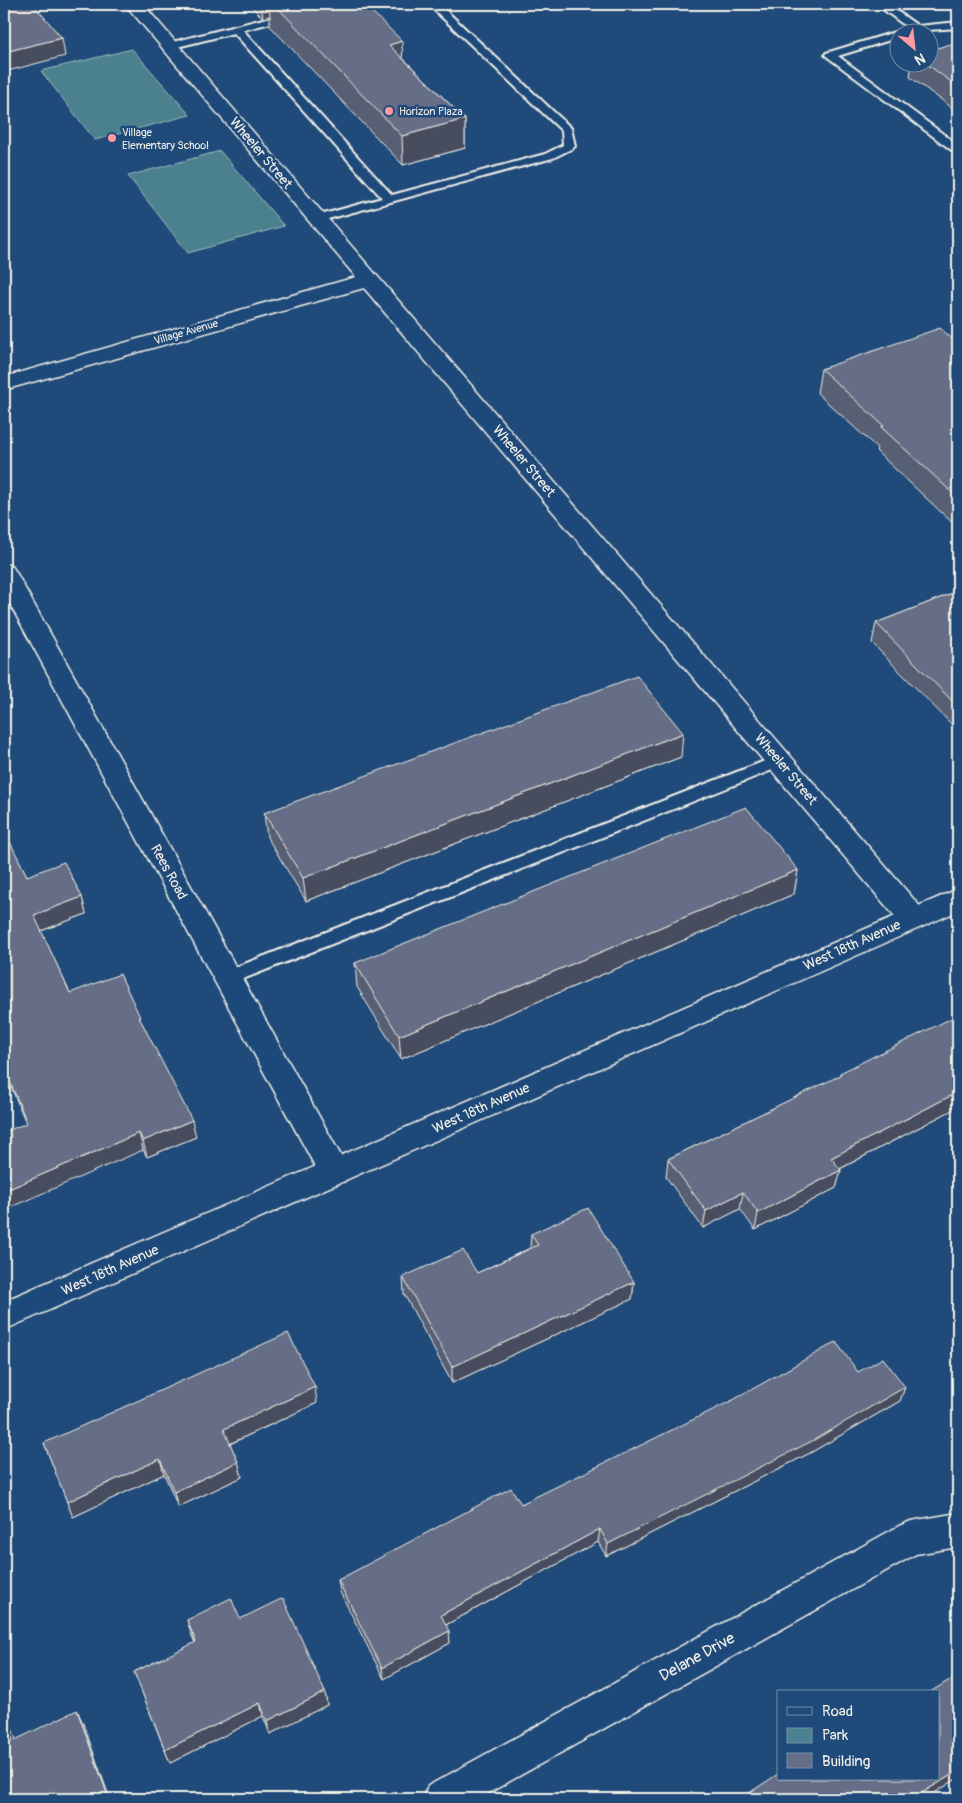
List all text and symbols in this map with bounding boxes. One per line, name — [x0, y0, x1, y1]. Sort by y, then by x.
north arrow — [890, 22, 940, 72]
text: N — [912, 49, 928, 69]
marker: Horizon Plaza — [383, 105, 395, 117]
place label: Horizon Plaza — [399, 105, 463, 118]
street label: Wheeler Street — [226, 114, 296, 193]
place label: Village Elementary School — [122, 126, 209, 152]
marker: Village Elementary School — [106, 132, 118, 144]
street label: Village Avenue — [152, 316, 220, 347]
street label: Wheeler Street — [489, 422, 559, 501]
street label: Wheeler Street — [751, 730, 821, 809]
street label: Rees Road — [147, 842, 191, 903]
street label: West 18th Avenue — [801, 916, 903, 974]
street label: West 18th Avenue — [430, 1079, 532, 1137]
street label: West 18th Avenue — [59, 1241, 161, 1299]
street label: Delane Drive — [656, 1628, 738, 1686]
legend — [777, 1690, 940, 1780]
text: Road — [822, 1702, 853, 1721]
text: Park — [822, 1726, 849, 1745]
text: Building — [822, 1752, 870, 1771]

